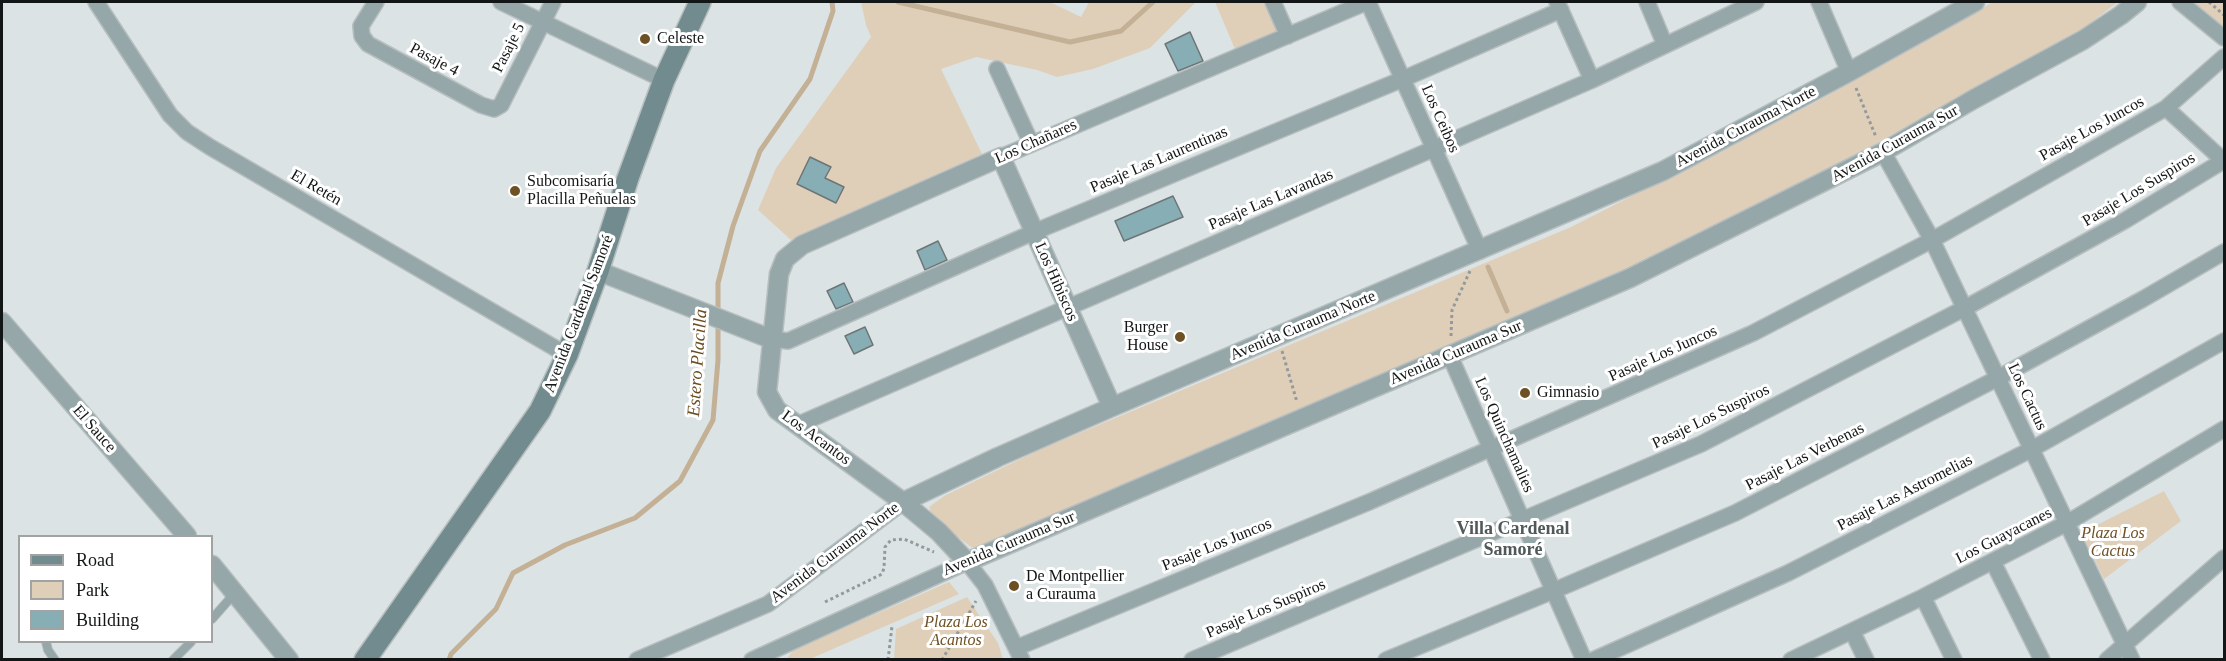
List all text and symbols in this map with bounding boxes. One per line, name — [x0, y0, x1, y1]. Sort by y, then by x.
street label: Pasaje 5 — [488, 20, 530, 76]
place label: Celeste — [657, 29, 704, 49]
marker: Celeste — [638, 32, 652, 46]
street label: Pasaje 4 — [406, 39, 462, 81]
street label: Los Ceibos — [1416, 82, 1464, 156]
street label: Avenida Curauma Norte — [1673, 82, 1819, 172]
street label: Pasaje Los Juncos — [2036, 92, 2148, 166]
street label: Avenida Curauma Sur — [1828, 101, 1962, 187]
street label: Los Chañares — [992, 115, 1080, 169]
street label: Pasaje Las Laurentinas — [1087, 122, 1231, 198]
street label: Pasaje Los Suspiros — [2079, 149, 2199, 231]
street label: Pasaje Las Lavandas — [1206, 165, 1336, 235]
street label: El Retén — [287, 166, 345, 210]
place label: Subcomisaría Placilla Peñuelas — [527, 172, 636, 210]
marker: Subcomisaría Placilla Peñuelas — [508, 184, 522, 198]
street label: Avenida Cardenal Samoré — [540, 232, 618, 396]
street label: Los Hibiscos — [1030, 240, 1082, 324]
street label: Avenida Curauma Norte — [1227, 287, 1379, 365]
water label: Estero Placilla — [683, 308, 713, 418]
street label: Avenida Curauma Sur — [1387, 316, 1525, 390]
place label: Burger House — [1124, 318, 1168, 356]
street label: Pasaje Los Juncos — [1606, 322, 1720, 386]
marker: Burger House — [1173, 330, 1187, 344]
street label: Los Cactus — [2003, 361, 2051, 433]
street label: Los Quinchamalies — [1470, 374, 1538, 496]
street label: Pasaje Los Suspiros — [1649, 380, 1773, 454]
place label: Gimnasio — [1537, 383, 1599, 403]
marker: Gimnasio — [1518, 386, 1532, 400]
street label: El Sauce — [68, 401, 120, 457]
street label: Los Acantos — [778, 407, 854, 469]
street label: Pasaje Las Verbenas — [1742, 419, 1868, 495]
street label: Pasaje Las Astromelias — [1834, 451, 1976, 535]
street label: Avenida Curauma Norte — [767, 498, 903, 608]
street label: Los Guayacanes — [1953, 504, 2055, 568]
street label: Avenida Curauma Sur — [940, 507, 1078, 581]
street label: Pasaje Los Juncos — [1159, 514, 1275, 576]
district label: Villa Cardenal Samoré — [1457, 518, 1569, 560]
park label: Plaza Los Cactus — [2081, 524, 2145, 562]
legend — [18, 535, 213, 643]
text: Road — [76, 550, 114, 570]
place label: De Montpellier a Curauma — [1026, 567, 1124, 605]
street label: Pasaje Los Suspiros — [1203, 575, 1329, 643]
marker: De Montpellier a Curauma — [1007, 579, 1021, 593]
text: Park — [76, 580, 109, 600]
text: Building — [76, 610, 139, 630]
park label: Plaza Los Acantos — [924, 613, 988, 651]

